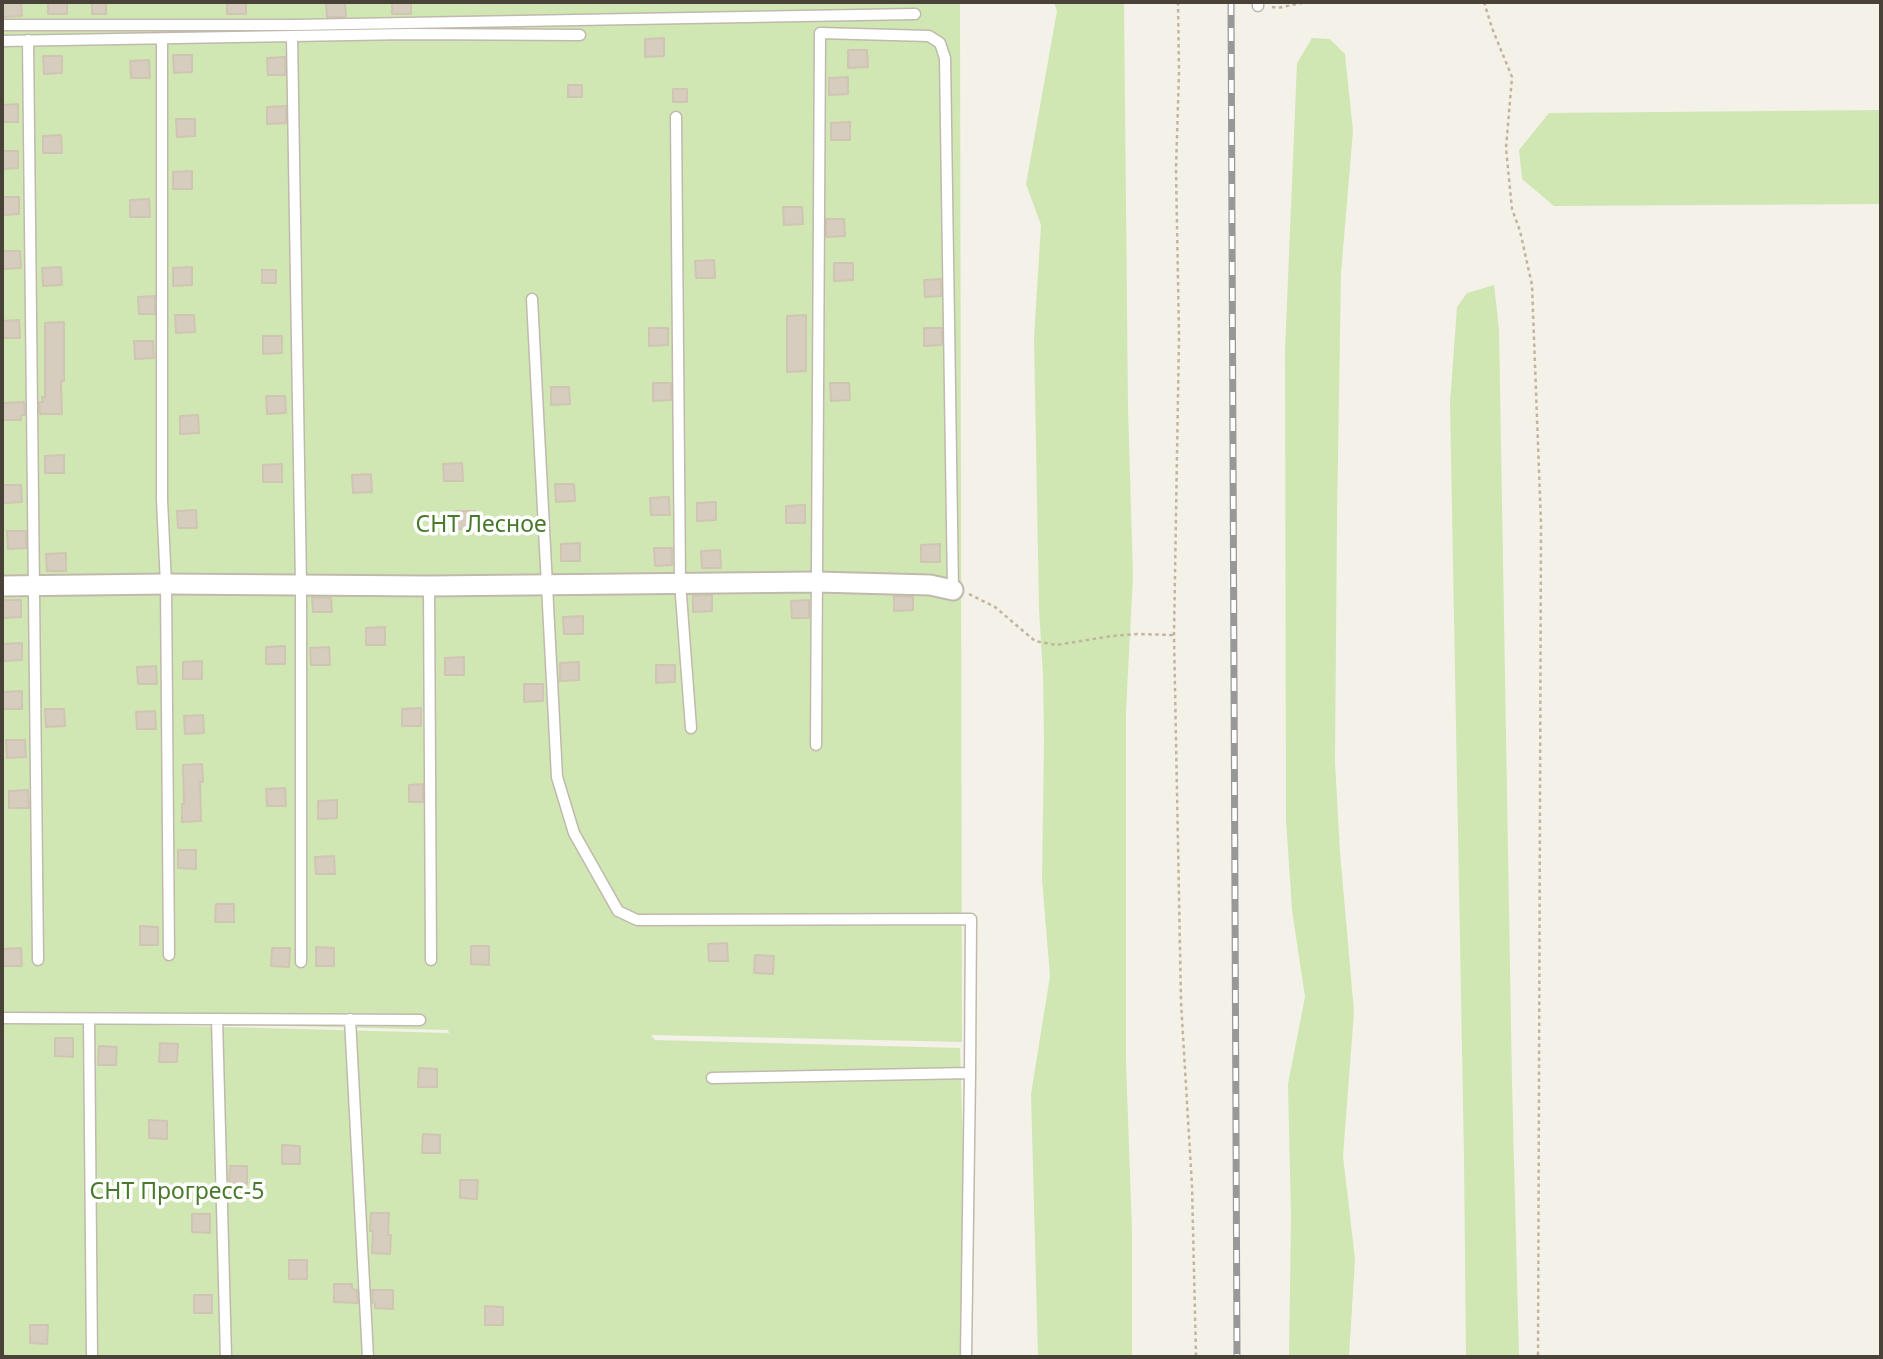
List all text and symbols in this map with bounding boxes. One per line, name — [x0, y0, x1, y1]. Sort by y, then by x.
park label: СНТ Лесное — [415, 511, 547, 539]
park label: СНТ Прогресс-5 — [90, 1178, 264, 1206]

